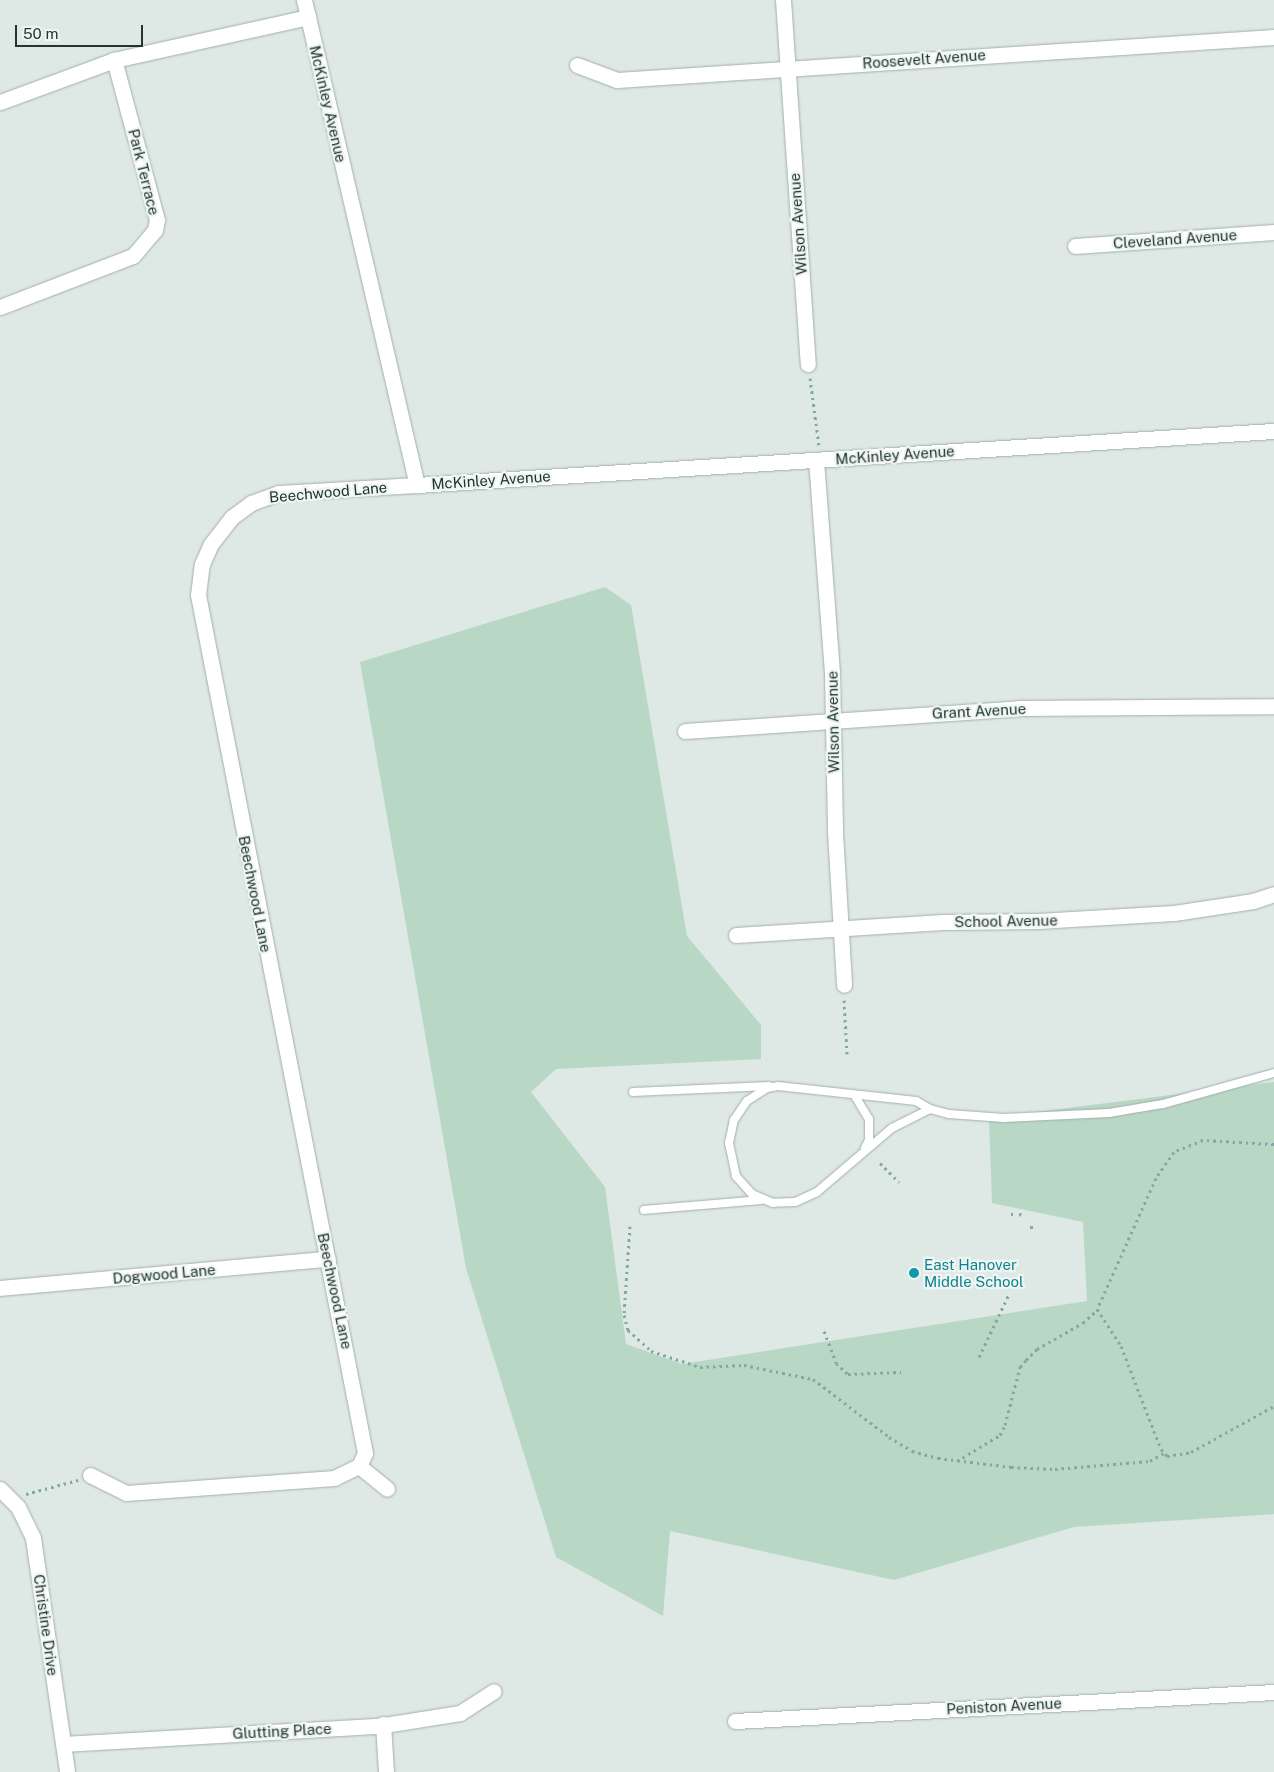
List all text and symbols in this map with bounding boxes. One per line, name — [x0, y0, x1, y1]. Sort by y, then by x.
scale bar — [18, 15, 145, 47]
text: 50 m — [23, 25, 58, 42]
street label: McKinley Avenue — [306, 44, 350, 164]
street label: Roosevelt Avenue — [862, 46, 986, 72]
street label: Park Terrace — [125, 127, 163, 217]
street label: Wilson Avenue — [785, 172, 811, 276]
street label: Cleveland Avenue — [1112, 226, 1238, 252]
street label: McKinley Avenue — [835, 442, 955, 468]
street label: McKinley Avenue — [431, 467, 551, 493]
street label: Beechwood Lane — [268, 478, 388, 506]
street label: Wilson Avenue — [823, 671, 843, 773]
street label: Grant Avenue — [931, 700, 1027, 722]
street label: Beechwood Lane — [235, 834, 275, 954]
street label: School Avenue — [954, 911, 1058, 931]
street label: Beechwood Lane — [314, 1231, 356, 1351]
place label: East Hanover Middle School — [924, 1255, 1024, 1290]
street label: Dogwood Lane — [112, 1261, 216, 1287]
marker: East Hanover Middle School — [908, 1267, 920, 1279]
street label: Christine Drive — [30, 1573, 62, 1677]
street label: Peniston Avenue — [946, 1694, 1062, 1718]
street label: Glutting Place — [232, 1719, 332, 1743]

